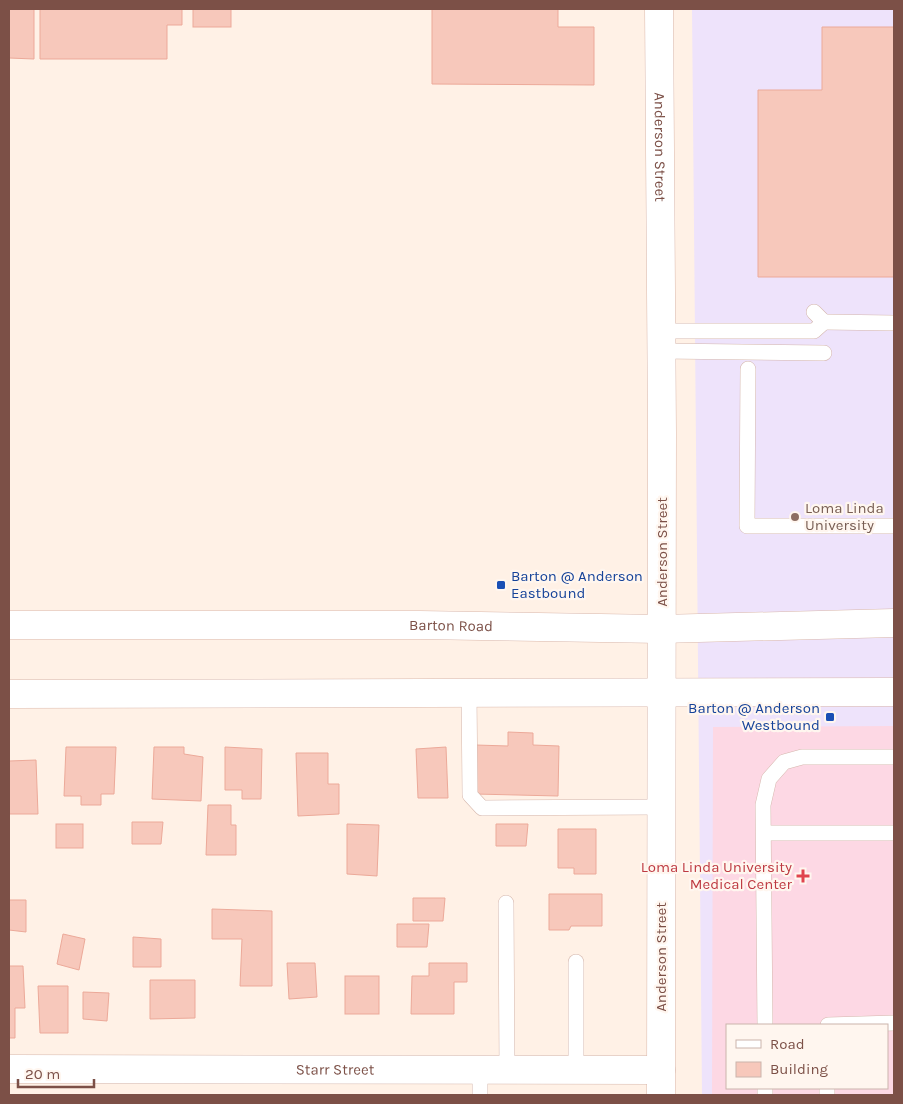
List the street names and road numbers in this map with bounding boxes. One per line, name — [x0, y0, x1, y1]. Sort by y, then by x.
street label: Anderson Street — [651, 92, 669, 202]
street label: Anderson Street — [653, 497, 671, 607]
street label: Barton Road — [409, 616, 493, 635]
street label: Anderson Street — [652, 902, 670, 1012]
street label: Starr Street — [296, 1060, 375, 1079]

